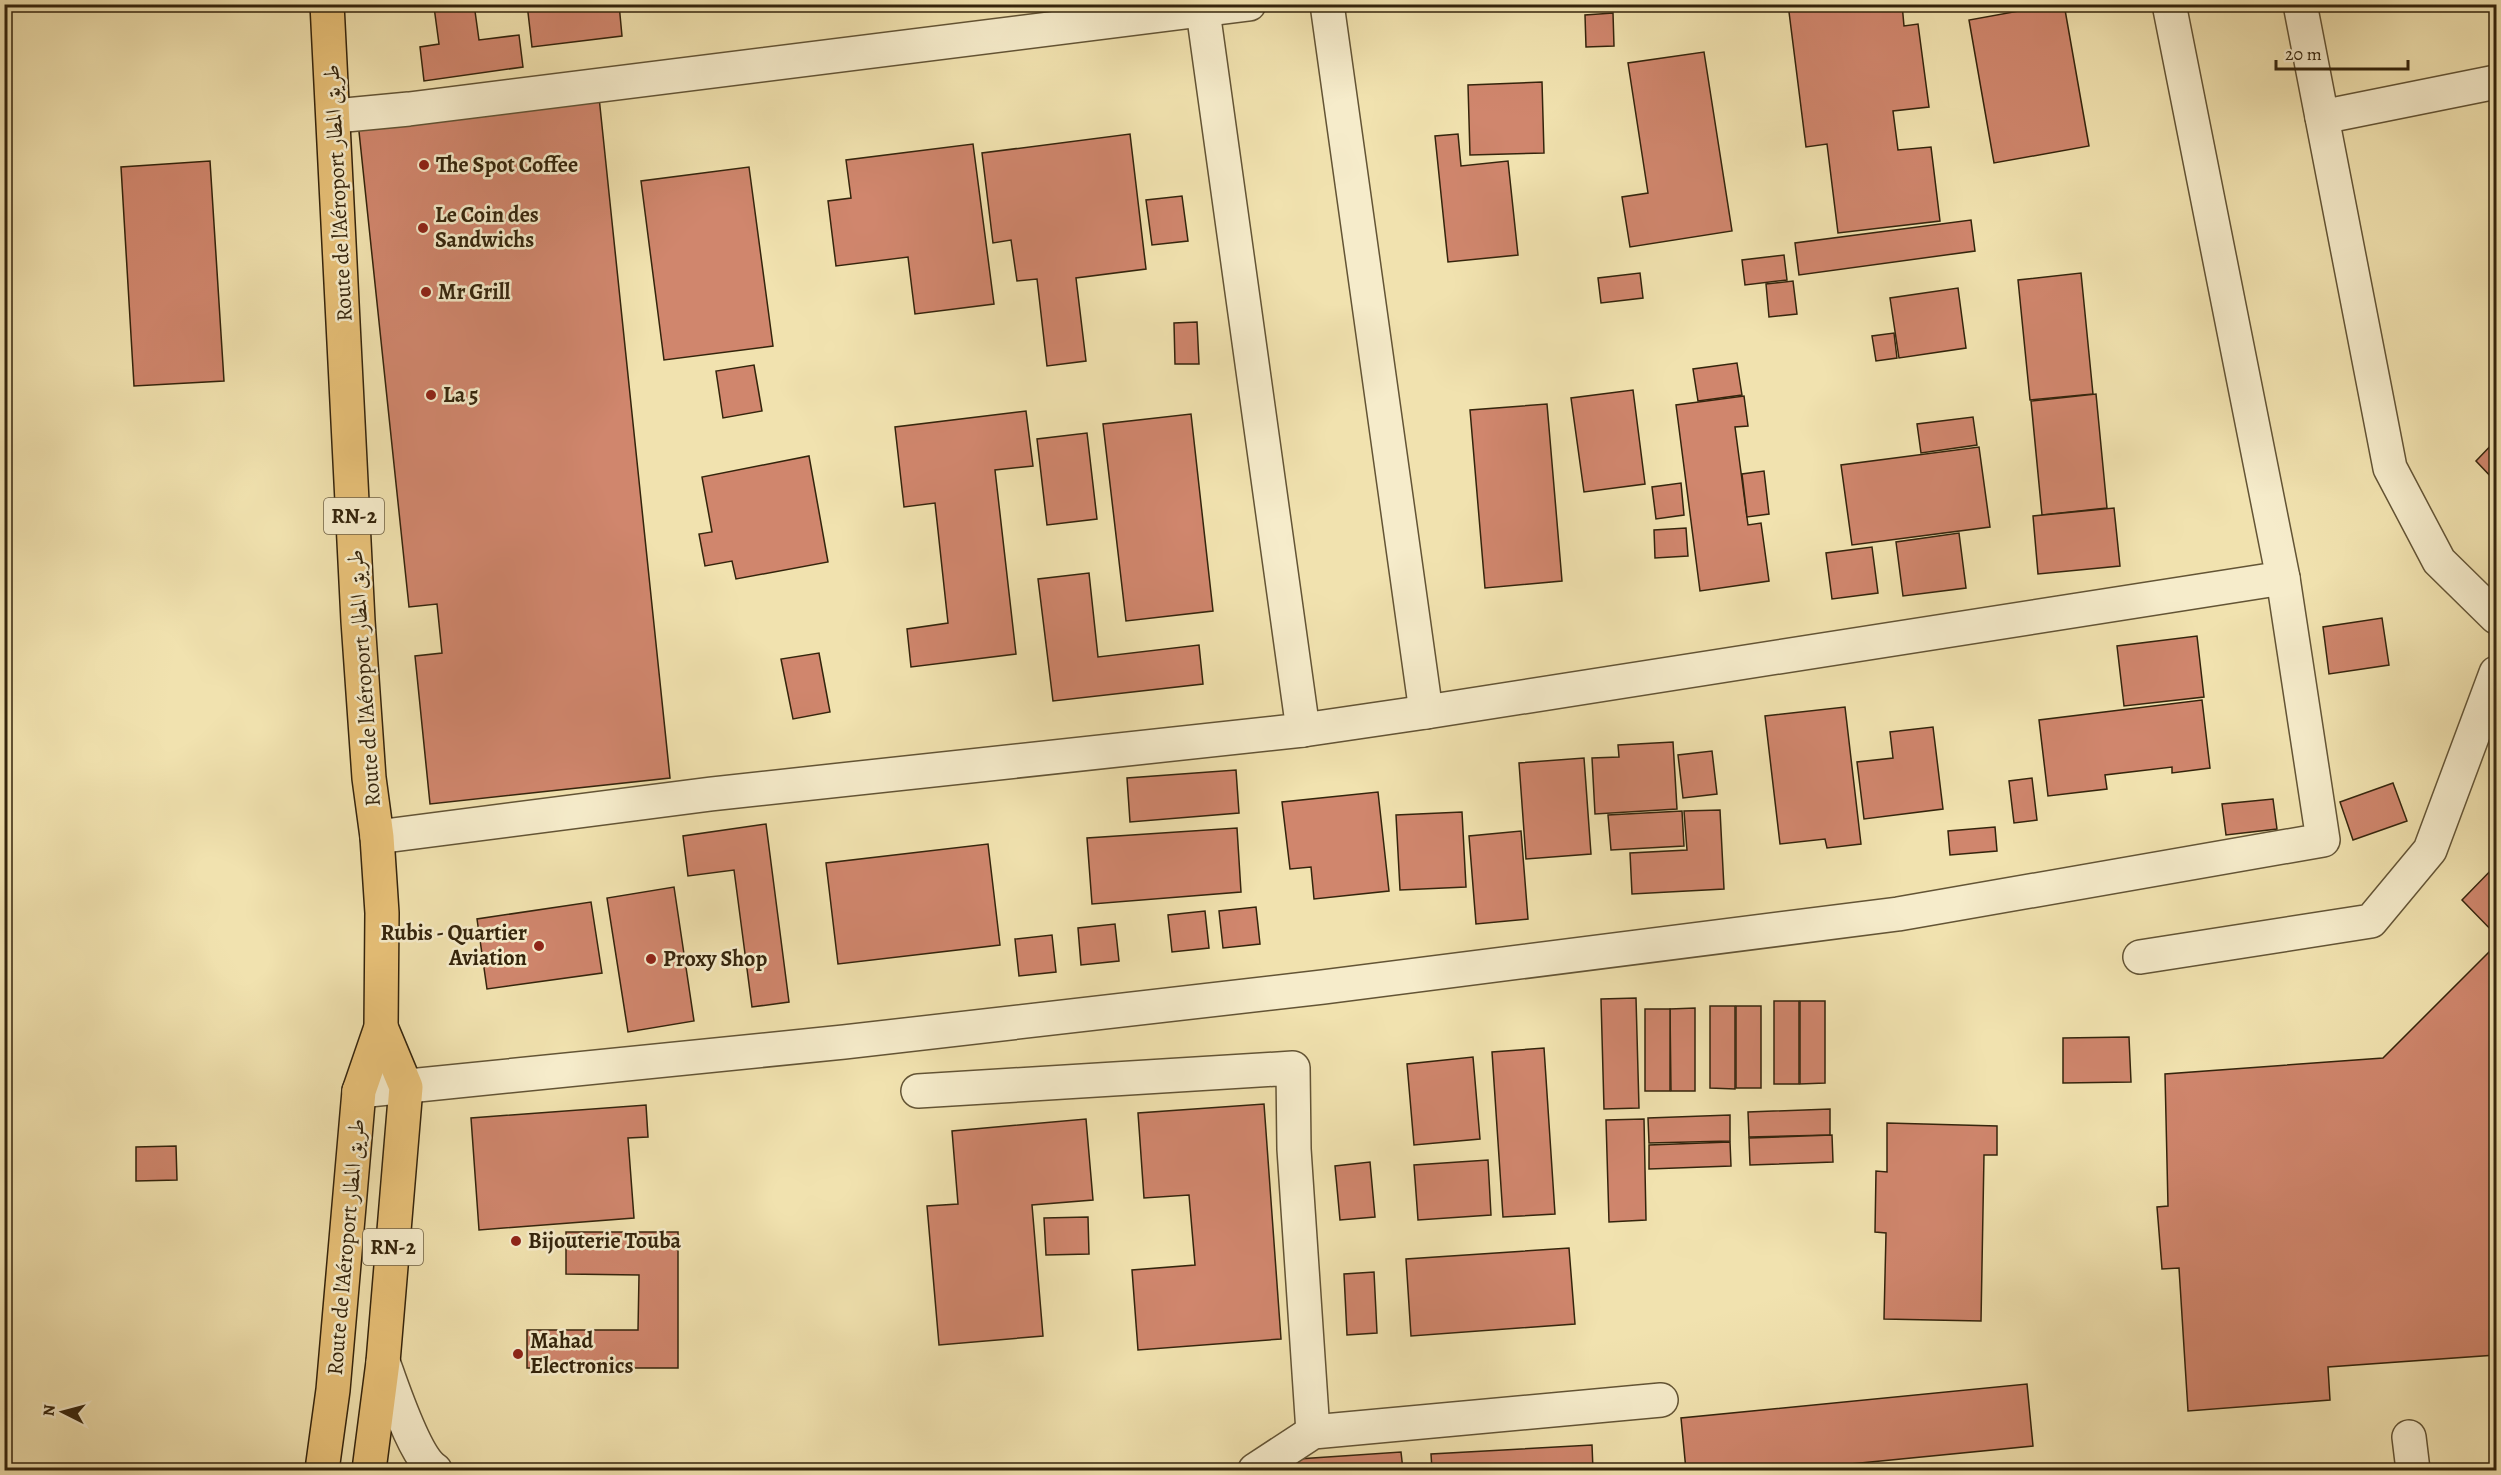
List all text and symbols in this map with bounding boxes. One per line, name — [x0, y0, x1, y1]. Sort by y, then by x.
scale bar — [2276, 33, 2408, 71]
text: 20 m — [2285, 42, 2322, 66]
street label: Route de l'Aéroport طريق المطار — [316, 64, 360, 322]
place label: The Spot Coffee — [436, 150, 578, 180]
marker: The Spot Coffee — [417, 158, 431, 172]
place label: Le Coin des Sandwichs — [435, 200, 539, 255]
marker: Le Coin des Sandwichs — [416, 221, 430, 235]
place label: Mr Grill — [438, 277, 510, 307]
marker: Mr Grill — [419, 285, 433, 299]
place label: La 5 — [443, 380, 479, 410]
marker: La 5 — [424, 388, 438, 402]
road number: RN-2 — [324, 498, 384, 534]
street label: Route de l'Aéroport طريق المطار — [340, 549, 388, 807]
place label: Rubis - Quartier Aviation — [380, 918, 527, 973]
marker: Rubis - Quartier Aviation — [532, 939, 546, 953]
place label: Proxy Shop — [663, 944, 767, 974]
marker: Proxy Shop — [644, 952, 658, 966]
street label: Route de l'Aéroport طريق المطار — [320, 1117, 372, 1377]
place label: Bijouterie Touba — [528, 1226, 681, 1256]
road number: RN-2 — [363, 1229, 423, 1265]
marker: Bijouterie Touba — [509, 1234, 523, 1248]
place label: Mahad Electronics — [530, 1326, 633, 1381]
marker: Mahad Electronics — [511, 1347, 525, 1361]
north arrow — [33, 1382, 93, 1442]
text: N — [38, 1403, 61, 1417]

